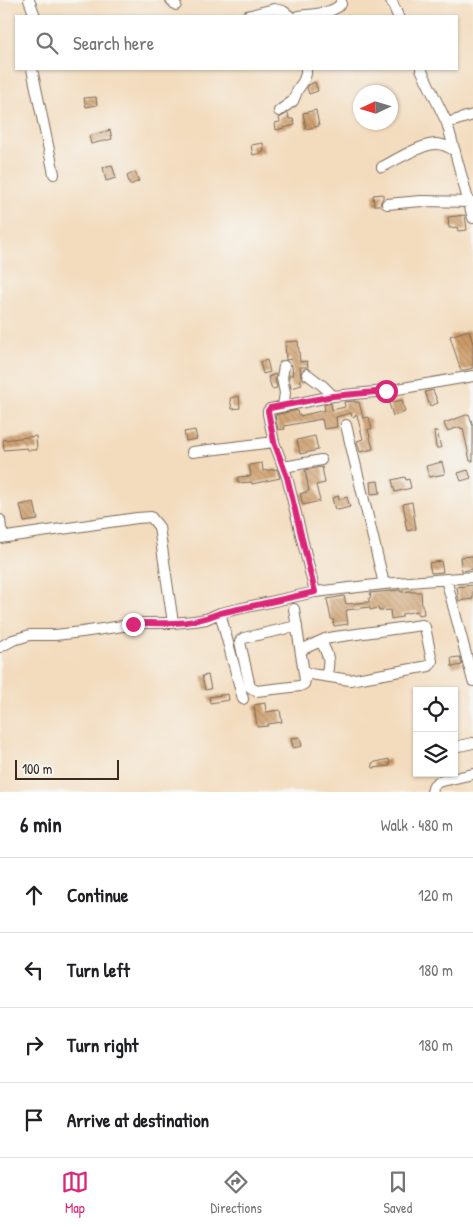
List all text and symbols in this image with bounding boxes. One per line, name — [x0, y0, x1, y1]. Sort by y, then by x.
search box — [15, 15, 458, 70]
icon: search — [33, 29, 61, 57]
text: Search here — [73, 30, 154, 56]
north arrow — [353, 85, 398, 130]
route start — [375, 380, 398, 403]
route end — [122, 613, 145, 636]
map controls — [413, 687, 458, 777]
button: locate — [413, 687, 458, 732]
button: layers — [413, 732, 458, 777]
scale bar — [15, 757, 119, 780]
text: 100 m — [22, 759, 52, 778]
text: 6 min — [20, 810, 62, 839]
text: Walk · 480 m — [381, 814, 453, 836]
icon: ahead — [20, 881, 48, 909]
text: Continue — [67, 882, 128, 908]
text: 120 m — [418, 884, 453, 906]
icon: left — [20, 956, 48, 984]
text: Turn left — [67, 957, 130, 983]
text: 180 m — [419, 959, 453, 981]
icon: right — [20, 1031, 48, 1059]
text: Turn right — [67, 1032, 138, 1058]
text: 180 m — [419, 1034, 453, 1056]
icon: arrive — [20, 1106, 48, 1134]
text: Arrive at destination — [67, 1107, 209, 1133]
tab: Map — [61, 1168, 89, 1217]
tab: Directions — [210, 1168, 262, 1217]
tab: Saved — [384, 1168, 412, 1217]

